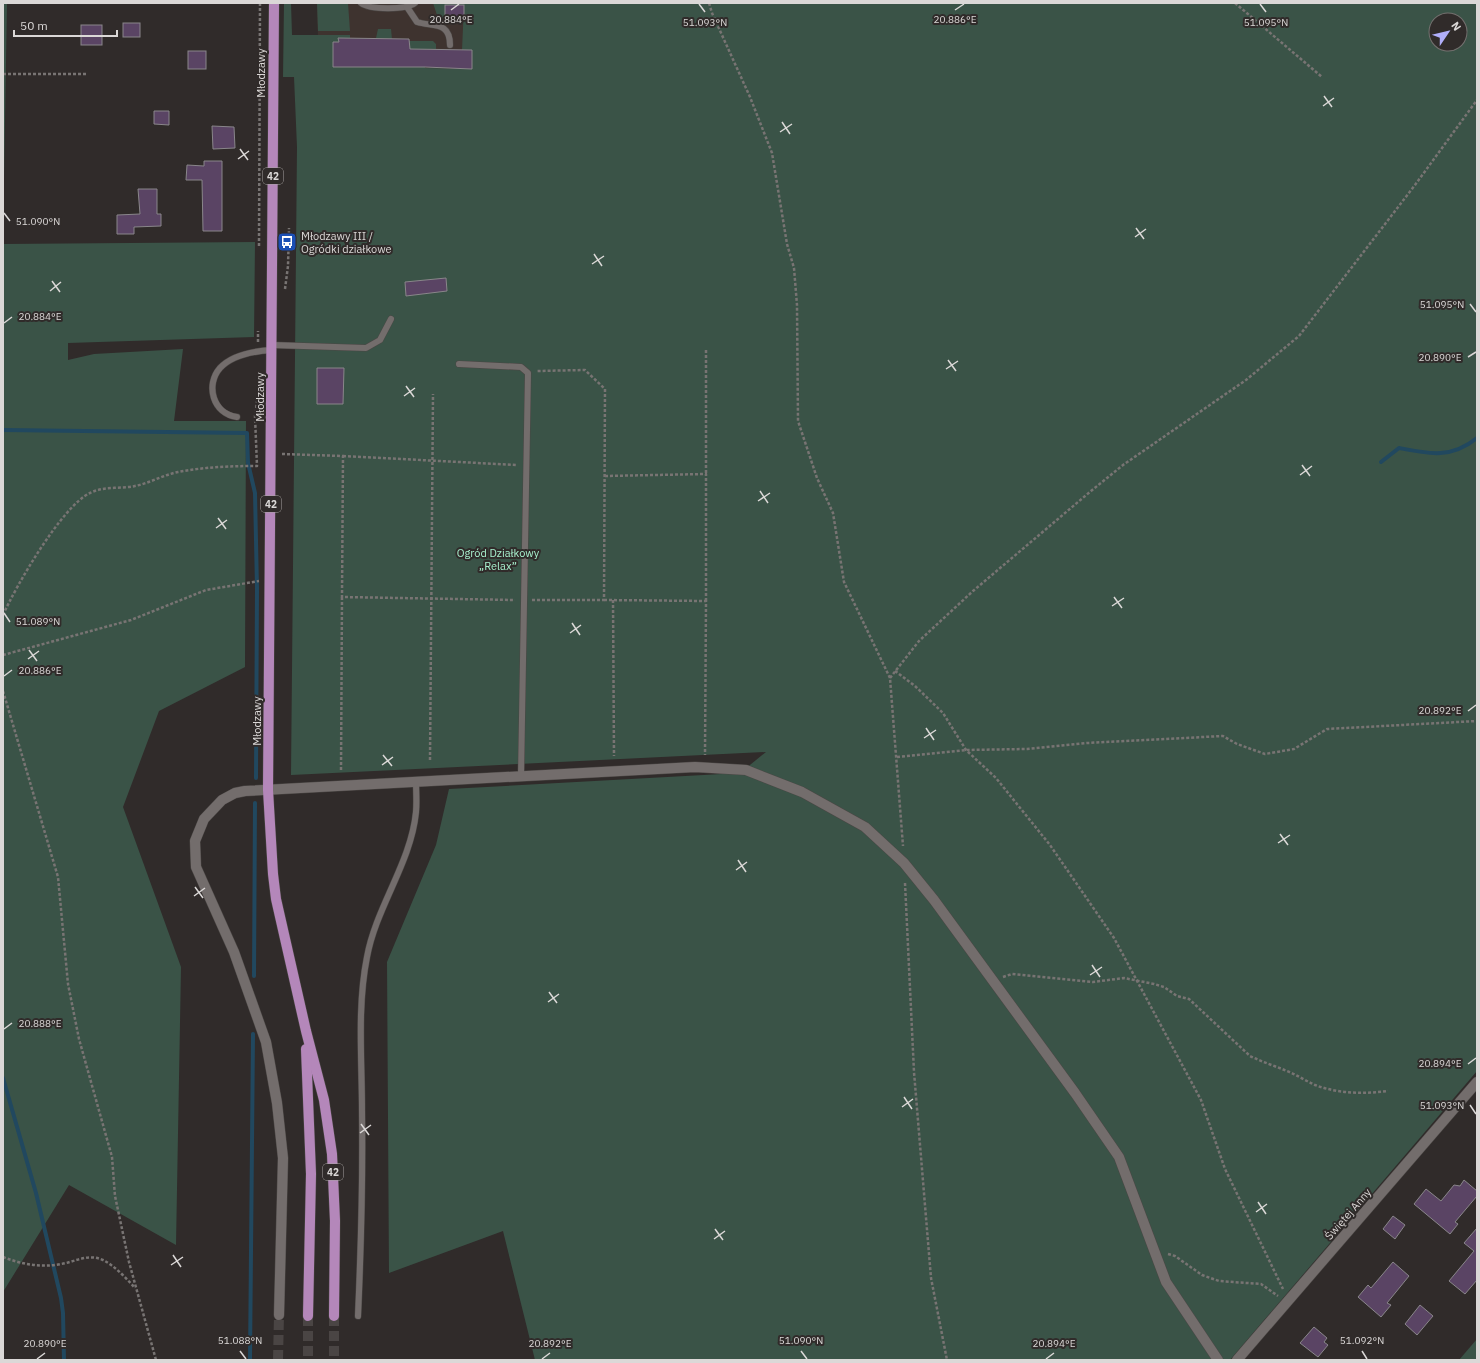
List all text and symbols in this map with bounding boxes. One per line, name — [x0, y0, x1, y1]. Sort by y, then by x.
scale bar — [14, 12, 117, 38]
north arrow — [1428, 12, 1468, 52]
text: 20.884°E — [429, 13, 473, 26]
text: 20.886°E — [933, 13, 977, 26]
text: 51.093°N — [683, 16, 727, 29]
text: 51.095°N — [1244, 16, 1288, 29]
text: 50 m — [20, 18, 48, 33]
text: N — [1448, 19, 1464, 34]
street label: Młodzawy — [254, 48, 268, 98]
road number: 42 — [263, 168, 283, 184]
text: 51.090°N — [16, 215, 60, 228]
place label: Młodzawy III / Ogródki działkowe — [301, 229, 392, 256]
bus stop icon: Młodzawy III / Ogródki działkowe — [276, 231, 298, 253]
text: 51.095°N — [1420, 298, 1464, 311]
text: 20.884°E — [18, 310, 62, 323]
text: 20.890°E — [1418, 351, 1462, 364]
street label: Młodzawy — [253, 372, 267, 422]
road number: 42 — [261, 496, 281, 512]
park label: Ogród Działkowy „Relax” — [457, 546, 540, 573]
text: 51.089°N — [16, 615, 60, 628]
text: 20.886°E — [18, 664, 62, 677]
street label: Młodzawy — [250, 696, 264, 746]
text: 20.892°E — [1418, 704, 1462, 717]
text: 20.888°E — [18, 1017, 62, 1030]
text: 20.894°E — [1418, 1057, 1462, 1070]
text: 51.093°N — [1420, 1099, 1464, 1112]
road number: 42 — [323, 1164, 343, 1180]
street label: Świętej Anny — [1322, 1185, 1375, 1243]
text: 51.088°N — [218, 1334, 262, 1347]
text: 51.090°N — [779, 1334, 823, 1347]
text: 51.092°N — [1340, 1334, 1384, 1347]
text: 20.890°E — [23, 1337, 67, 1350]
text: 20.892°E — [528, 1337, 572, 1350]
text: 20.894°E — [1032, 1337, 1076, 1350]

